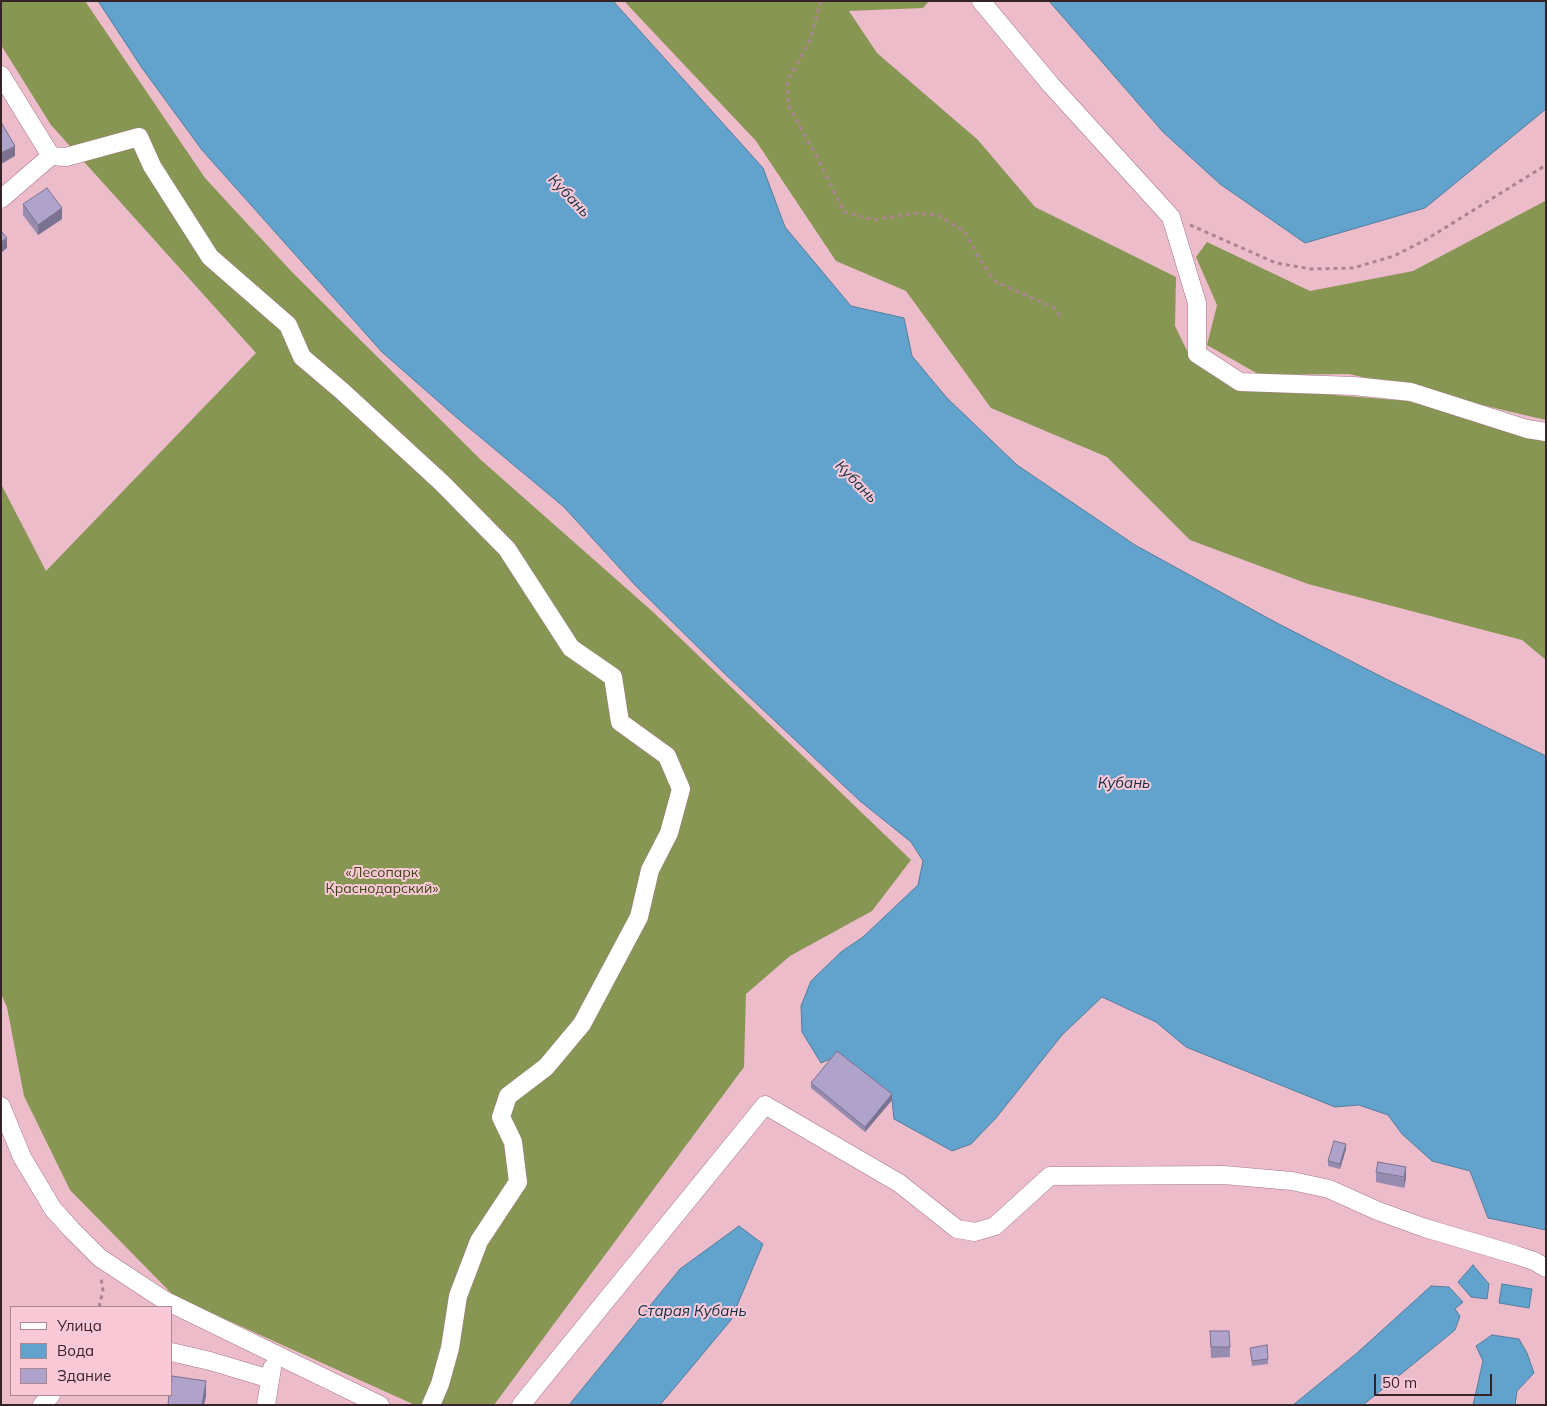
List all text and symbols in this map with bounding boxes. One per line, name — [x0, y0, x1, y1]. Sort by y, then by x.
water label: Кубань — [544, 171, 594, 221]
water label: Кубань — [831, 457, 881, 507]
water label: Кубань — [1098, 774, 1150, 792]
park label: «Лесопарк Краснодарский» — [326, 865, 438, 898]
water label: Старая Кубань — [637, 1302, 747, 1320]
legend — [10, 1306, 172, 1396]
text: Улица — [57, 1316, 102, 1335]
text: Вода — [57, 1341, 94, 1360]
scale bar — [1377, 1364, 1494, 1396]
text: Здание — [57, 1366, 111, 1385]
text: 50 m — [1382, 1373, 1417, 1392]

